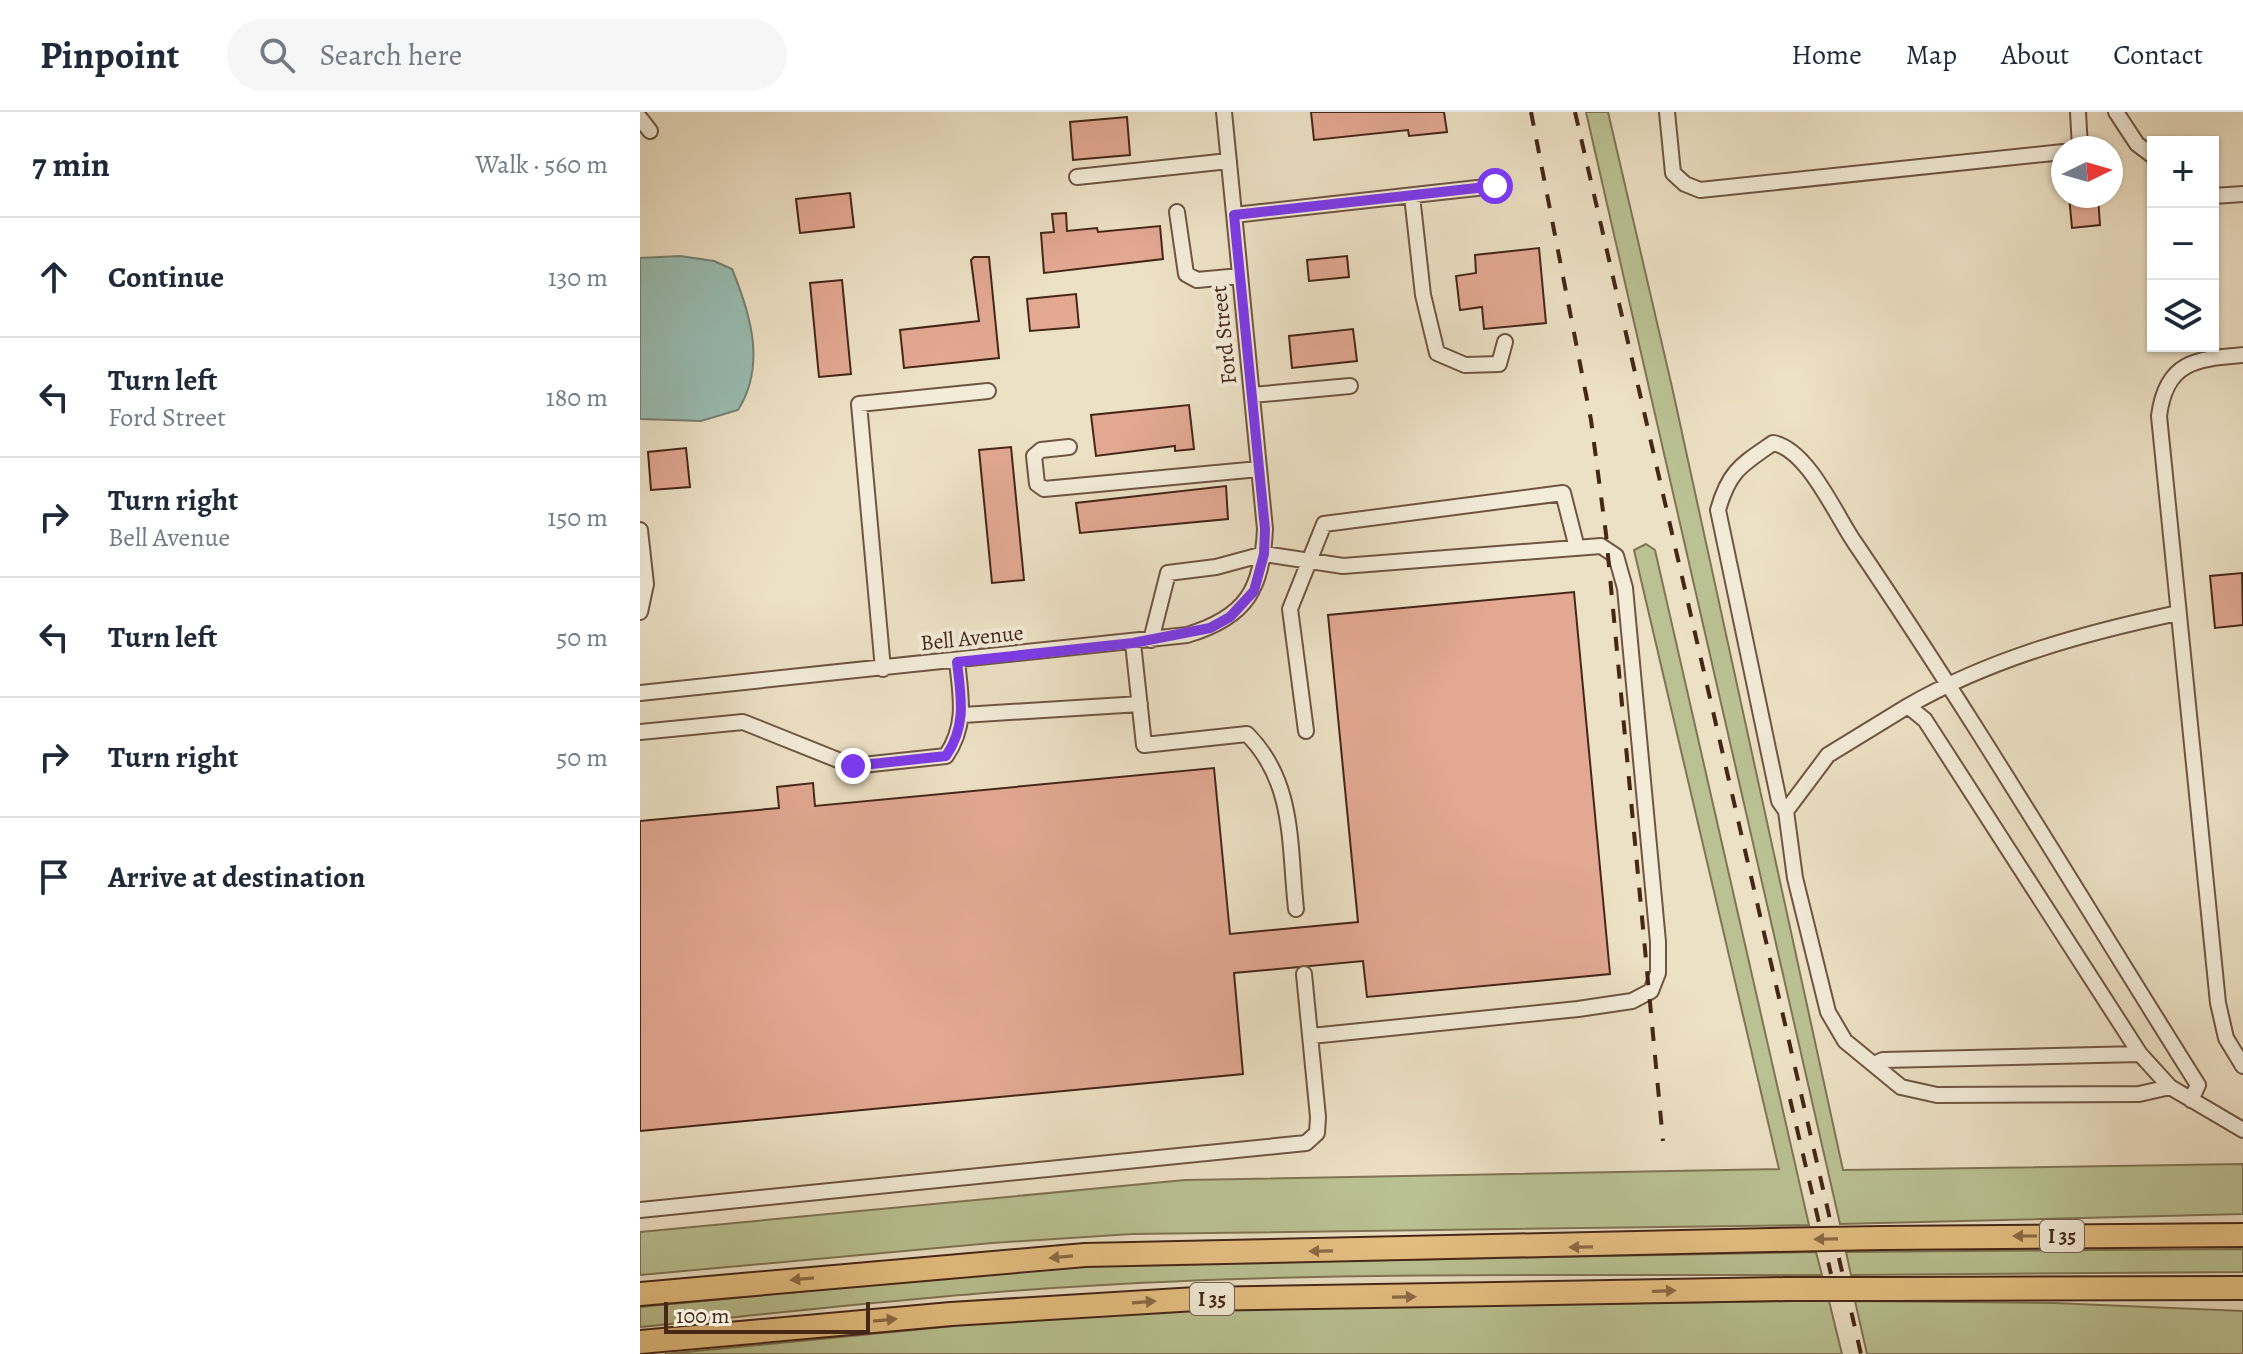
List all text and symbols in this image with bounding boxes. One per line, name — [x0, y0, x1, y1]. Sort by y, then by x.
search box — [227, 19, 787, 91]
text: Pinpoint — [40, 29, 179, 81]
icon: search — [255, 33, 299, 77]
text: Search here — [319, 35, 462, 75]
text: Home — [1791, 36, 1862, 74]
text: Map — [1906, 36, 1957, 74]
text: About — [2001, 36, 2069, 74]
text: Contact — [2113, 36, 2203, 74]
north arrow — [2051, 136, 2123, 208]
map controls — [2147, 136, 2219, 352]
button: + — [2147, 136, 2219, 208]
text: 7 min — [32, 141, 110, 188]
text: Walk · 560 m — [475, 147, 608, 182]
route start — [1477, 168, 1513, 204]
button: − — [2147, 208, 2219, 280]
icon: ahead — [32, 255, 76, 299]
text: Continue — [108, 257, 224, 297]
text: 130 m — [548, 260, 608, 295]
button: layers — [2147, 280, 2219, 352]
street label: Ford Street — [1204, 284, 1244, 386]
text: Turn left — [108, 360, 217, 400]
icon: left — [32, 375, 76, 419]
text: 180 m — [546, 380, 608, 415]
text: Ford Street — [108, 400, 226, 435]
text: Turn right — [108, 480, 238, 520]
icon: right — [32, 495, 76, 539]
text: 150 m — [547, 500, 608, 535]
text: Bell Avenue — [108, 520, 230, 555]
icon: left — [32, 615, 76, 659]
text: Turn left — [108, 617, 217, 657]
street label: Bell Avenue — [919, 618, 1025, 658]
text: 50 m — [556, 620, 608, 655]
icon: right — [32, 735, 76, 779]
text: Turn right — [108, 737, 238, 777]
text: 50 m — [556, 740, 608, 775]
route end — [835, 748, 871, 784]
icon: arrive — [32, 855, 76, 899]
text: Arrive at destination — [108, 857, 365, 897]
road number: I 35 — [2040, 1220, 2084, 1252]
one-way arrow — [2012, 1230, 2037, 1243]
one-way arrow — [1813, 1233, 1838, 1245]
one-way arrow — [1568, 1240, 1593, 1253]
one-way arrow — [1308, 1245, 1333, 1257]
one-way arrow — [1048, 1250, 1073, 1263]
one-way arrow — [789, 1273, 814, 1286]
road number: I 35 — [1190, 1283, 1234, 1315]
one-way arrow — [1652, 1284, 1677, 1297]
one-way arrow — [1392, 1291, 1417, 1303]
one-way arrow — [1132, 1295, 1157, 1308]
scale bar — [664, 1298, 870, 1334]
text: 100 m — [676, 1301, 730, 1331]
one-way arrow — [873, 1313, 898, 1326]

